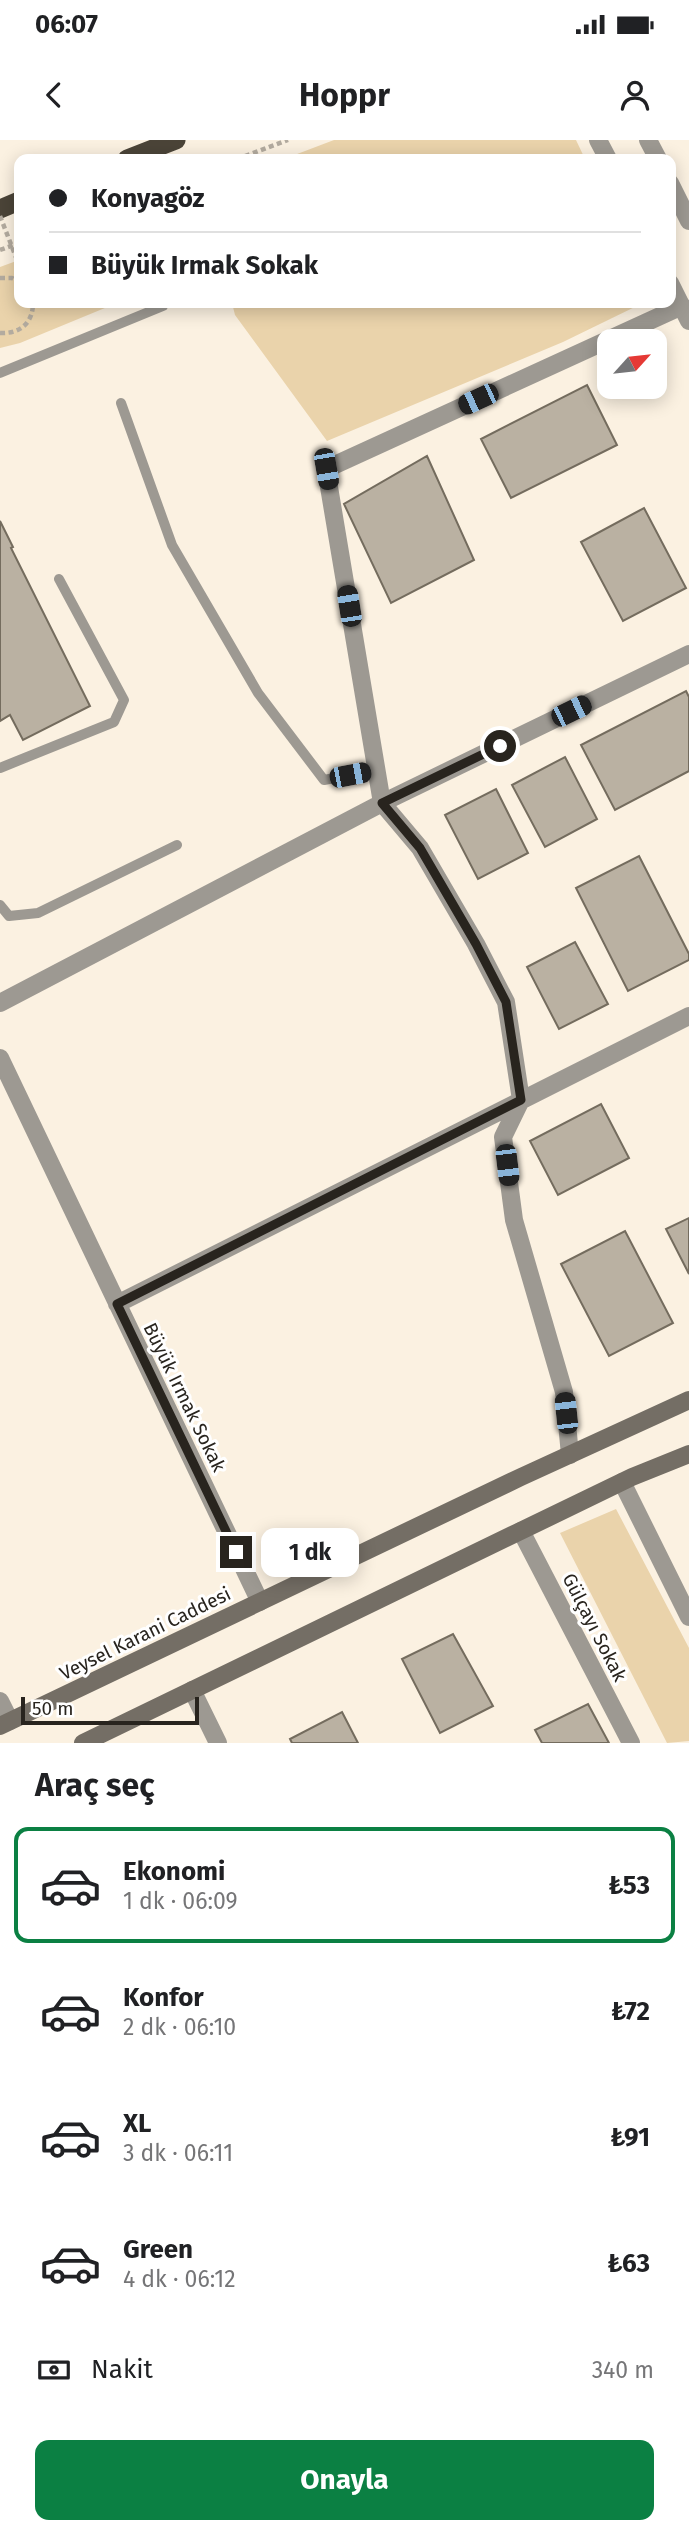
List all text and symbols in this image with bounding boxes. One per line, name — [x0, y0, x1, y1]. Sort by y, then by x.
text: 06:07 — [35, 9, 98, 40]
icon: back — [35, 76, 73, 114]
text: Hoppr — [299, 76, 390, 114]
icon: person — [616, 76, 654, 114]
text: Konyagöz — [91, 183, 205, 214]
text: Büyük Irmak Sokak — [91, 250, 318, 281]
north arrow — [597, 329, 667, 399]
map controls — [597, 329, 667, 399]
car — [455, 381, 502, 417]
car — [313, 446, 340, 492]
car — [336, 584, 363, 628]
car — [548, 692, 595, 730]
route start — [484, 730, 516, 762]
car — [328, 761, 373, 789]
car — [495, 1143, 520, 1187]
street label: Büyük Irmak Sokak — [138, 1319, 231, 1476]
car — [554, 1391, 579, 1435]
callout: 1 dk — [260, 1528, 358, 1576]
route end — [220, 1536, 252, 1568]
text: 1 dk — [289, 1538, 331, 1566]
street label: Gülçayı Sokak — [557, 1569, 632, 1685]
street label: Veysel Karani Caddesi — [56, 1582, 234, 1685]
scale bar — [21, 1694, 200, 1726]
text: 50 m — [32, 1697, 73, 1720]
text: Araç seç — [35, 1766, 155, 1804]
icon: car — [39, 1854, 102, 1917]
text: Ekonomi — [123, 1856, 225, 1887]
text: ₺53 — [608, 1870, 650, 1901]
text: 1 dk · 06:09 — [123, 1887, 238, 1915]
icon: car — [39, 1980, 102, 2043]
text: Konfor — [123, 1982, 204, 2013]
text: ₺72 — [611, 1996, 650, 2027]
text: 2 dk · 06:10 — [123, 2013, 236, 2041]
icon: car — [39, 2106, 102, 2169]
text: XL — [123, 2108, 151, 2139]
text: ₺91 — [610, 2122, 650, 2153]
text: 3 dk · 06:11 — [123, 2139, 233, 2167]
icon: car — [39, 2232, 102, 2295]
text: Green — [123, 2234, 193, 2265]
text: ₺63 — [607, 2248, 650, 2279]
text: 4 dk · 06:12 — [123, 2265, 236, 2293]
icon: cash — [35, 2351, 73, 2389]
text: Nakit — [91, 2354, 153, 2385]
text: 340 m — [592, 2356, 654, 2384]
button: Onayla — [35, 2440, 654, 2520]

